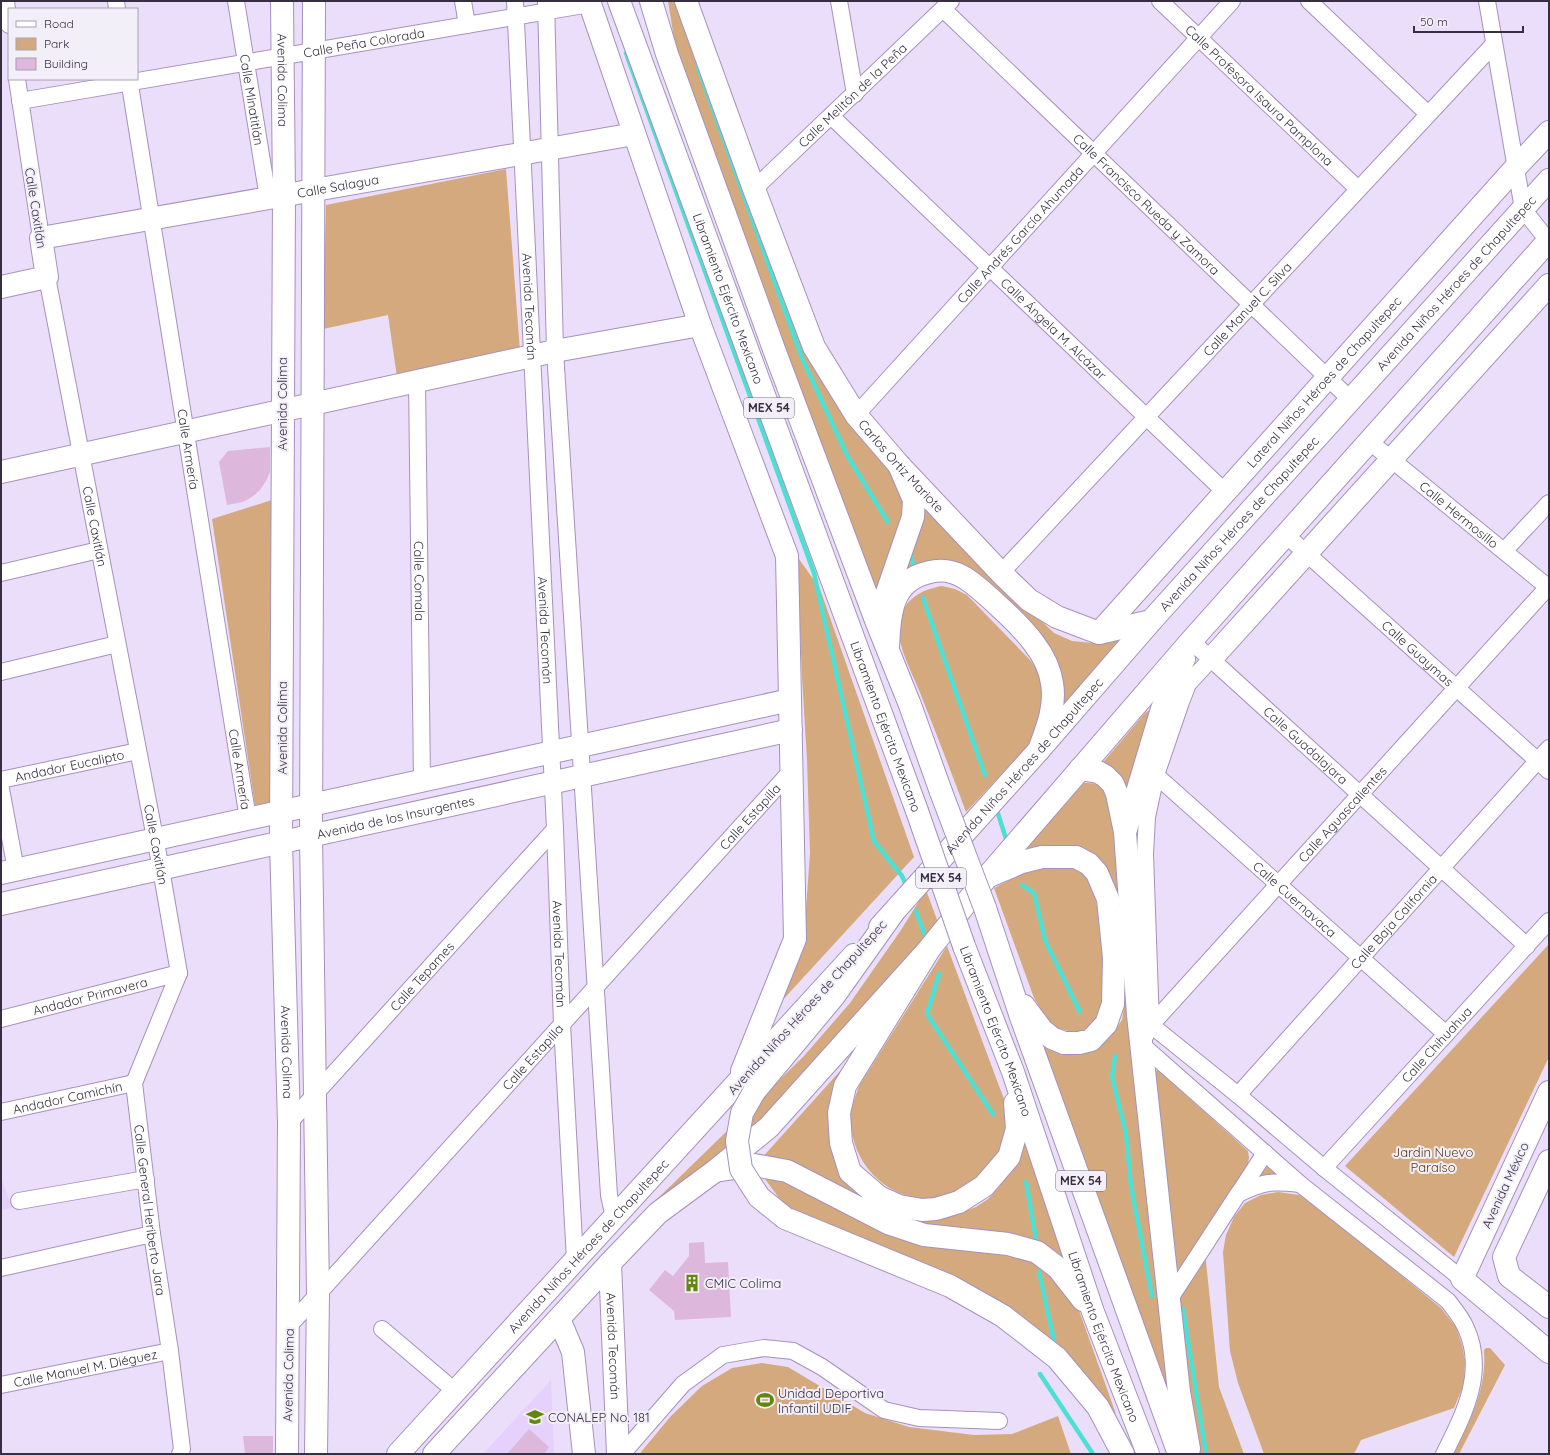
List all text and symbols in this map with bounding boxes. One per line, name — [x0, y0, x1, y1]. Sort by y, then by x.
legend — [8, 8, 138, 80]
scale bar — [1414, 8, 1523, 34]
text: 50 m — [1420, 14, 1448, 29]
text: Road — [44, 16, 74, 31]
street label: Calle Profesora Isaura Pamplona — [1182, 21, 1337, 169]
street label: Calle Peña Colorada — [302, 24, 426, 61]
street label: Avenida Colima — [274, 33, 291, 127]
text: Park — [44, 36, 69, 51]
street label: Calle Melitón de la Peña — [795, 40, 910, 151]
street label: Calle Minatitlán — [237, 53, 267, 146]
text: Building — [44, 56, 88, 71]
street label: Calle Francisco Rueda y Zamora — [1070, 130, 1223, 278]
street label: Calle Andrés García Ahumada — [953, 162, 1087, 307]
street label: Calle Caxitlán — [22, 167, 50, 249]
street label: Calle Salagua — [296, 171, 380, 201]
street label: Avenida Niños Héroes de Chapultepec — [1373, 192, 1539, 374]
street label: Libramiento Ejército Mexicano — [690, 211, 767, 386]
street label: Avenida Tecomán — [519, 253, 540, 361]
street label: Calle Manuel C. Silva — [1199, 259, 1295, 359]
street label: Calle Ángela M. Alcázar — [997, 274, 1110, 383]
street label: Lateral Niños Héroes de Chapultepec — [1243, 293, 1405, 471]
street label: Avenida Colima — [274, 357, 290, 451]
road number: MEX 54 — [744, 398, 794, 418]
street label: Calle Armería — [174, 408, 203, 491]
street label: Carlos Ortiz Mariote — [855, 416, 947, 516]
street label: Avenida Niños Héroes de Chapultepec — [1156, 433, 1322, 614]
street label: Calle Hermosillo — [1416, 478, 1502, 552]
street label: Calle Caxitlán — [79, 485, 111, 568]
street label: Calle Comala — [411, 541, 428, 621]
street label: Avenida Tecomán — [535, 576, 556, 684]
street label: Calle Guaymas — [1379, 617, 1457, 689]
street label: Libramiento Ejército Mexicano — [847, 639, 925, 814]
street label: Avenida Niños Héroes de Chapultepec — [942, 674, 1106, 857]
street label: Avenida Colima — [274, 681, 290, 775]
street label: Calle Guadalajara — [1260, 703, 1351, 788]
street label: Calle Armería — [226, 728, 254, 811]
street label: Andador Eucalipto — [13, 746, 126, 785]
street label: Calle Aguascalientes — [1295, 763, 1390, 865]
street label: Calle Estapilla — [716, 780, 784, 853]
street label: Avenida de los Insurgentes — [315, 792, 476, 842]
street label: Calle Caxitlán — [141, 803, 172, 886]
street label: Calle Cuernavaca — [1250, 858, 1340, 940]
road number: MEX 54 — [916, 868, 966, 888]
street label: Calle Baja California — [1347, 871, 1440, 972]
street label: Avenida Tecomán — [550, 900, 569, 1008]
street label: Avenida Niños Héroes de Chapultepec — [724, 916, 890, 1098]
street label: Calle Tepames — [386, 938, 457, 1014]
street label: Libramiento Ejército Mexicano — [957, 944, 1035, 1119]
street label: Andador Primavera — [31, 973, 149, 1019]
street label: Calle Chihuahua — [1398, 1003, 1475, 1086]
street label: Avenida Colima — [278, 1005, 296, 1099]
street label: Calle Estapilla — [499, 1020, 566, 1093]
street label: Andador Camichín — [11, 1078, 124, 1117]
street label: Calle General Heriberto Jara — [131, 1124, 169, 1297]
street label: Avenida México — [1478, 1139, 1532, 1231]
park label: Jardin Nuevo Paraíso — [1393, 1144, 1473, 1175]
street label: Avenida Niños Héroes de Chapultepec — [505, 1155, 672, 1336]
road number: MEX 54 — [1056, 1171, 1106, 1191]
street label: Libramiento Ejército Mexicano — [1065, 1249, 1143, 1424]
building icon: CMIC Colima — [682, 1273, 702, 1293]
place label: CMIC Colima — [705, 1275, 781, 1291]
street label: Avenida Tecomán — [603, 1292, 624, 1400]
street label: Avenida Colima — [279, 1328, 297, 1422]
street label: Calle Manuel M. Diéguez — [12, 1346, 158, 1390]
place label: Unidad Deportiva Infantil UDIF — [778, 1385, 884, 1416]
sports icon: Unidad Deportiva Infantil UDIF — [755, 1390, 775, 1410]
school or university icon: CONALEP No. 181 — [525, 1407, 545, 1427]
place label: CONALEP No. 181 — [548, 1409, 650, 1425]

